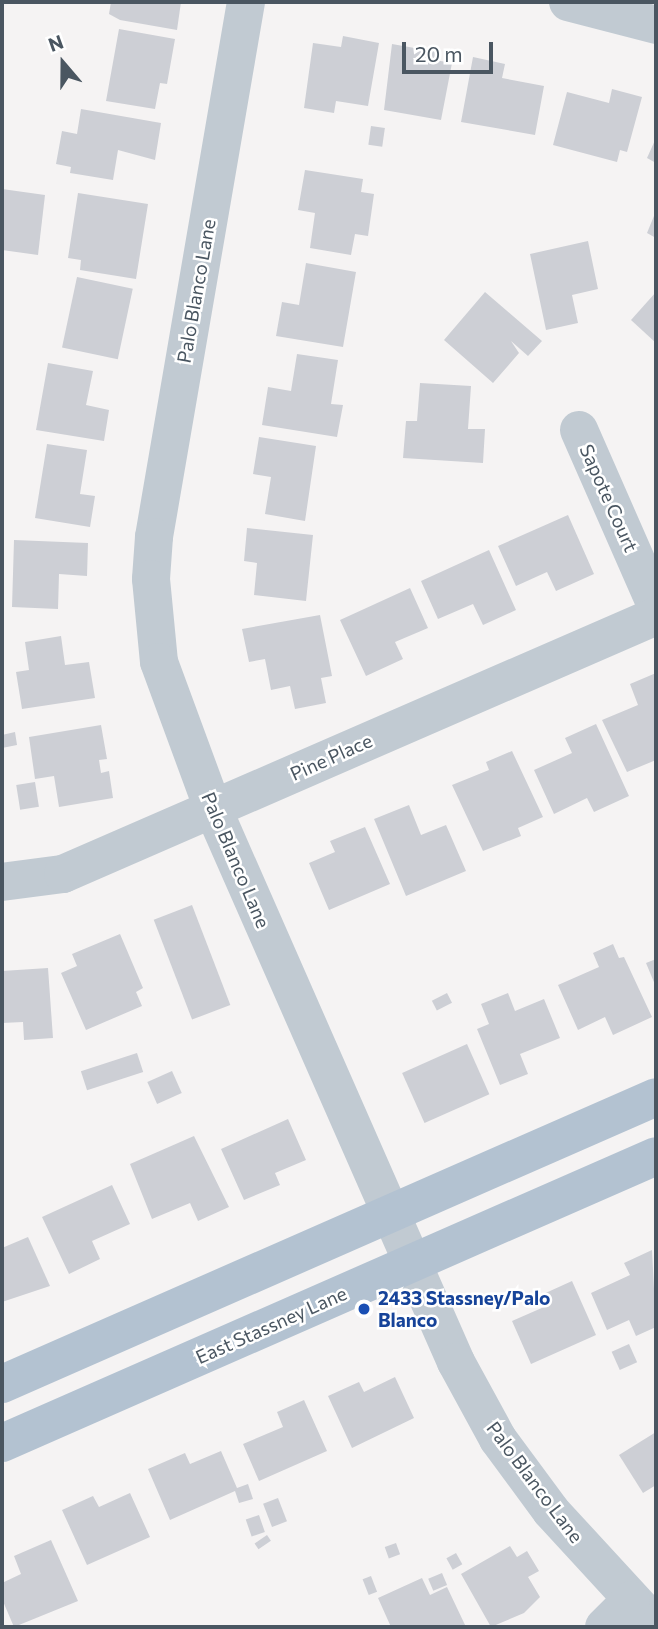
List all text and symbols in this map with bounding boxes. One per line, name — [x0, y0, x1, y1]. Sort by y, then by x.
north arrow — [28, 28, 98, 98]
scale bar — [406, 28, 497, 72]
text: N — [45, 30, 66, 56]
text: 20 m — [415, 41, 463, 66]
street label: Palo Blanco Lane — [172, 217, 220, 365]
street label: Sapote Court — [575, 441, 643, 555]
street label: Pine Place — [286, 729, 376, 785]
street label: Palo Blanco Lane — [197, 788, 275, 932]
street label: East Stassney Lane — [192, 1281, 350, 1369]
place label: 2433 Stassney/Palo Blanco — [378, 1287, 550, 1331]
marker: 2433 Stassney/Palo Blanco — [356, 1301, 372, 1317]
street label: Palo Blanco Lane — [482, 1417, 588, 1547]

